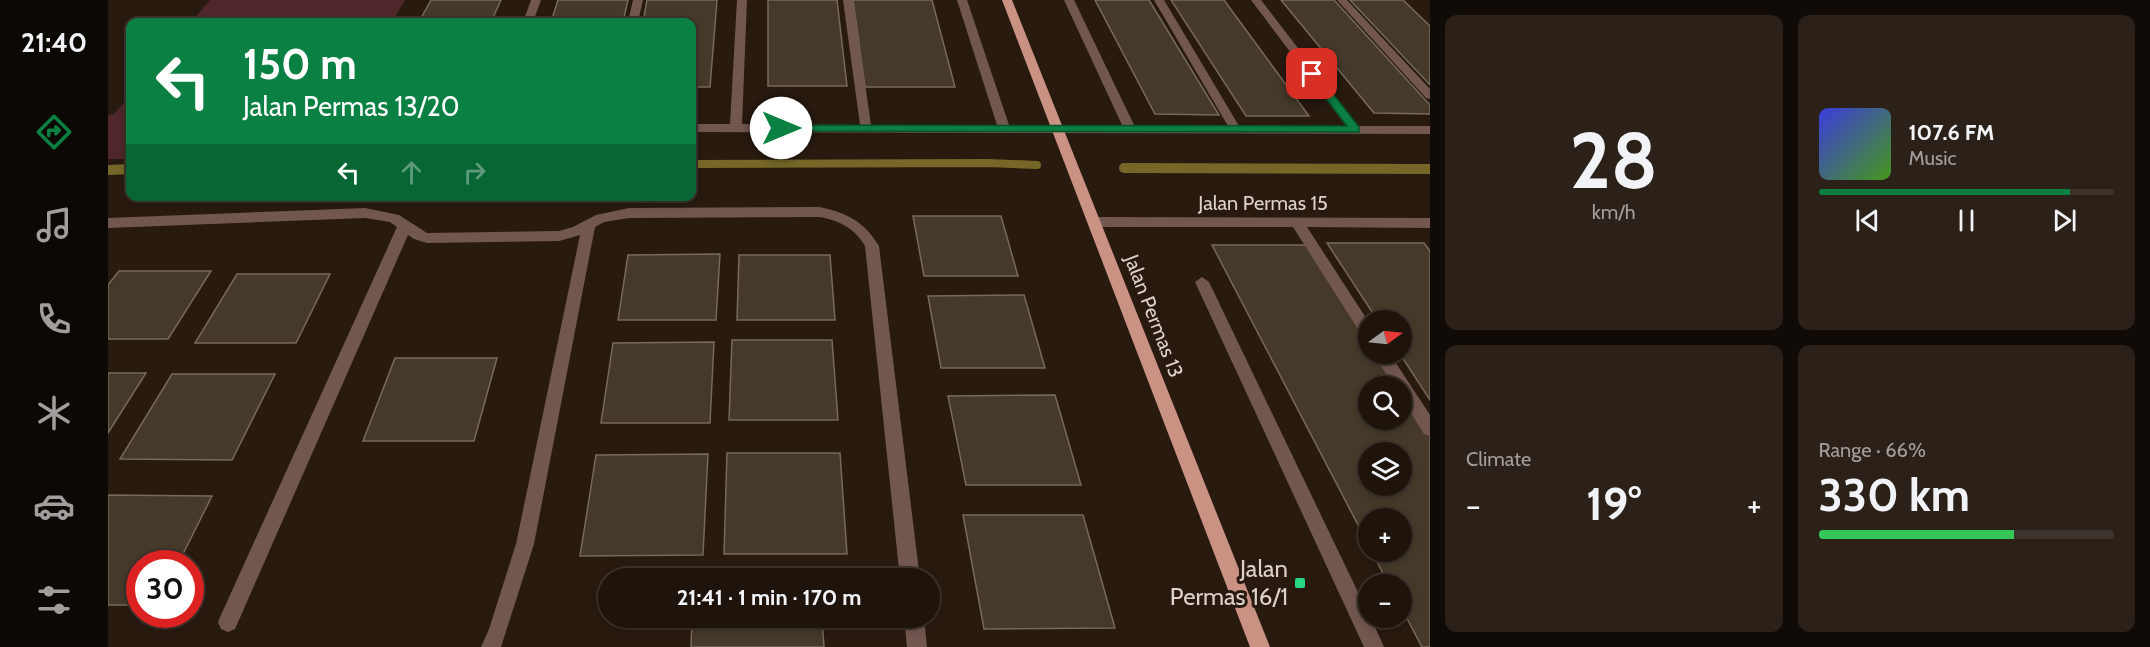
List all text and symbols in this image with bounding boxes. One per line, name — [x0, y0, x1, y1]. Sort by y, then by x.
text: 21:40 — [21, 26, 87, 59]
text: 150 m — [243, 38, 357, 90]
icon: left — [144, 42, 222, 120]
pin — [1286, 48, 1337, 99]
icon: arrive — [1295, 57, 1328, 90]
text: Jalan Permas 13/20 — [243, 90, 460, 123]
position arrow — [749, 96, 813, 160]
icon: directions — [33, 111, 75, 153]
text: 28 — [1570, 113, 1658, 208]
text: 107.6 FM — [1909, 119, 1994, 146]
text: Music — [1909, 146, 1957, 170]
icon: left — [332, 156, 365, 189]
icon: ahead — [395, 156, 428, 189]
icon: right — [458, 156, 491, 189]
street label: Jalan Permas 15 — [1197, 191, 1328, 215]
text: km/h — [1592, 200, 1636, 224]
icon: music — [33, 204, 75, 246]
icon: previous — [1851, 204, 1884, 237]
icon: pause — [1950, 204, 1983, 237]
icon: next — [2048, 204, 2081, 237]
street label: Jalan Permas 13 — [1119, 250, 1188, 381]
icon: phone — [33, 298, 75, 340]
north arrow — [1358, 310, 1412, 364]
map controls — [1358, 310, 1412, 628]
button: search — [1358, 376, 1412, 430]
icon: climate — [33, 392, 75, 434]
text: Range · 66% — [1819, 438, 1926, 462]
button: layers — [1358, 442, 1412, 496]
text: Climate — [1466, 447, 1531, 471]
text: 330 km — [1819, 468, 1970, 522]
text: 19° — [1586, 477, 1641, 531]
icon: car — [33, 485, 75, 527]
text: − — [1466, 485, 1481, 525]
text: + — [1747, 485, 1762, 525]
button: + — [1358, 508, 1412, 562]
speed limit sign: 30 — [126, 550, 204, 628]
place label: Jalan Permas 16/1 — [1170, 554, 1288, 611]
button: − — [1358, 574, 1412, 628]
marker: Jalan Permas 16/1 — [1293, 576, 1307, 590]
icon: filters — [33, 579, 75, 621]
text: 21:41 · 1 min · 170 m — [677, 584, 861, 611]

